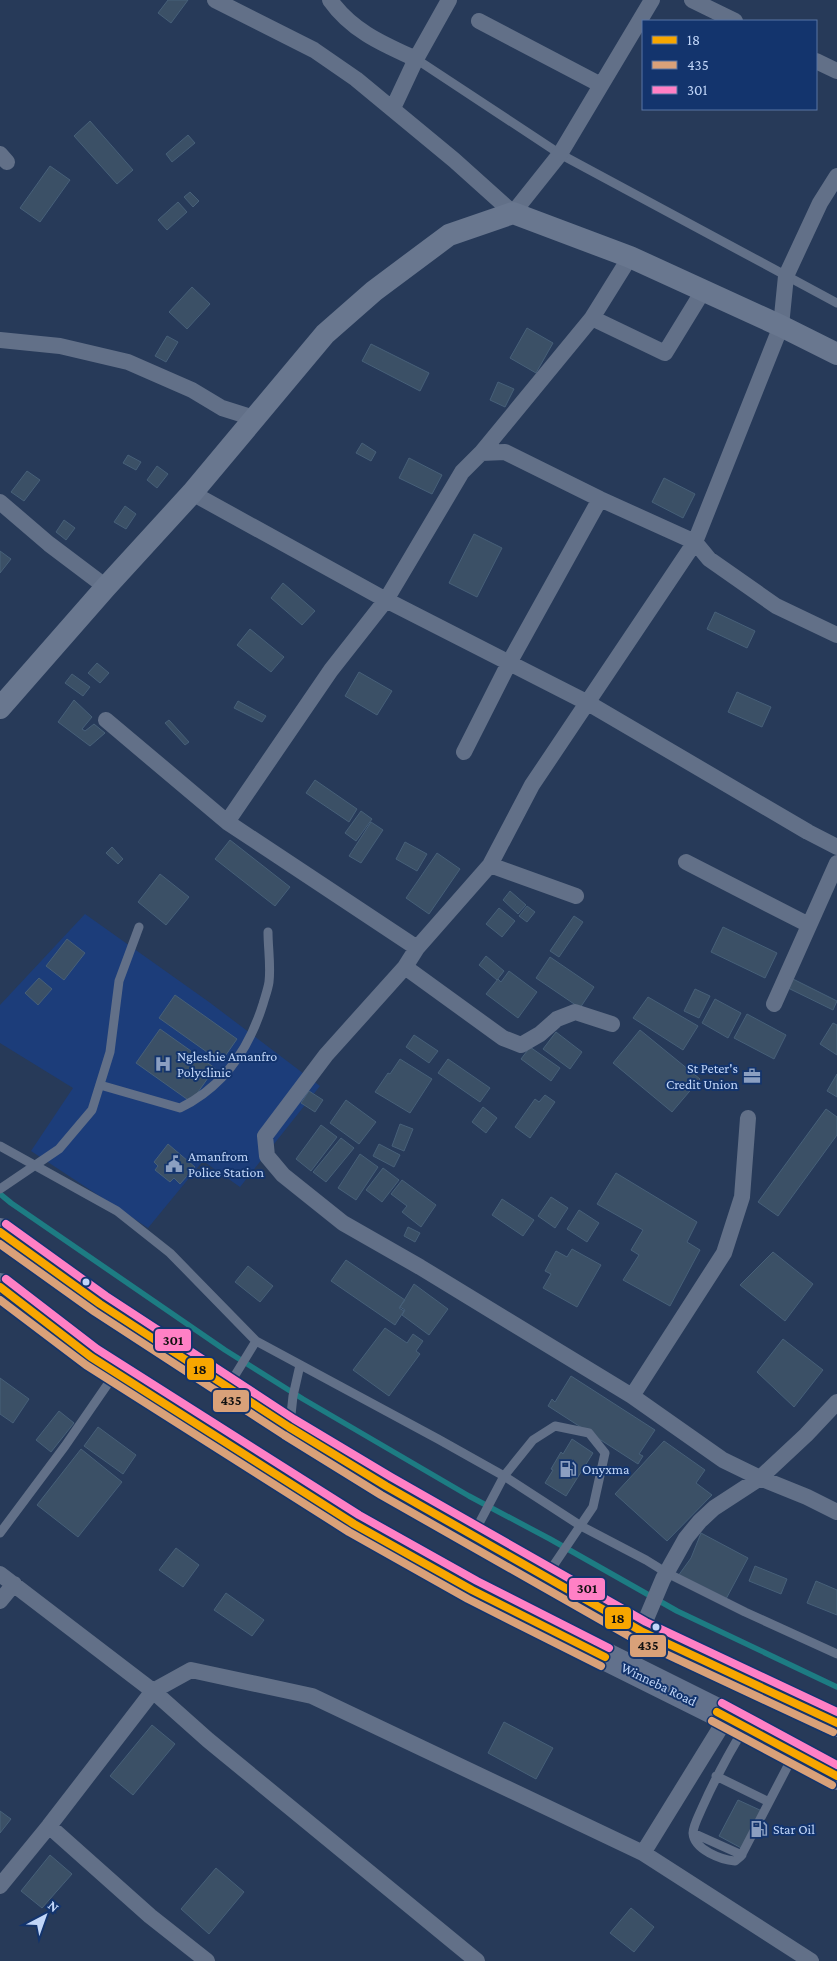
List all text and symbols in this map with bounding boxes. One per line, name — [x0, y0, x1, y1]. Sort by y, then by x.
legend — [642, 20, 817, 110]
text: 18 — [687, 32, 700, 48]
text: 435 — [687, 57, 709, 73]
text: 301 — [687, 82, 708, 98]
place label: Ngleshie Amanfro Polyclinic — [177, 1048, 277, 1080]
hospital icon: Ngleshie Amanfro Polyclinic — [153, 1054, 173, 1074]
place label: St Peter's Credit Union — [666, 1060, 738, 1092]
office icon: St Peter's Credit Union — [742, 1066, 762, 1086]
place label: Amanfrom Police Station — [188, 1148, 264, 1180]
public building icon: Amanfrom Police Station — [164, 1154, 184, 1174]
unlabelled marker — [81, 1277, 91, 1287]
line badge: 301 — [154, 1328, 192, 1352]
text: 301 — [163, 1332, 183, 1348]
line badge: 18 — [186, 1357, 215, 1381]
text: 18 — [193, 1361, 207, 1377]
line badge: 435 — [212, 1389, 250, 1413]
text: 435 — [220, 1392, 242, 1408]
fuel station icon: Onyxma — [558, 1459, 578, 1479]
place label: Onyxma — [582, 1461, 630, 1477]
line badge: 301 — [568, 1577, 606, 1601]
text: 301 — [577, 1580, 597, 1596]
line badge: 18 — [604, 1606, 632, 1630]
text: 18 — [611, 1610, 625, 1626]
unlabelled marker — [651, 1622, 661, 1632]
line badge: 435 — [629, 1634, 667, 1658]
text: 435 — [637, 1637, 659, 1653]
street label: Winneba Road — [619, 1659, 700, 1709]
fuel station icon: Star Oil — [749, 1819, 769, 1839]
place label: Star Oil — [773, 1821, 815, 1837]
north arrow — [20, 1891, 70, 1941]
text: N — [45, 1897, 63, 1916]

